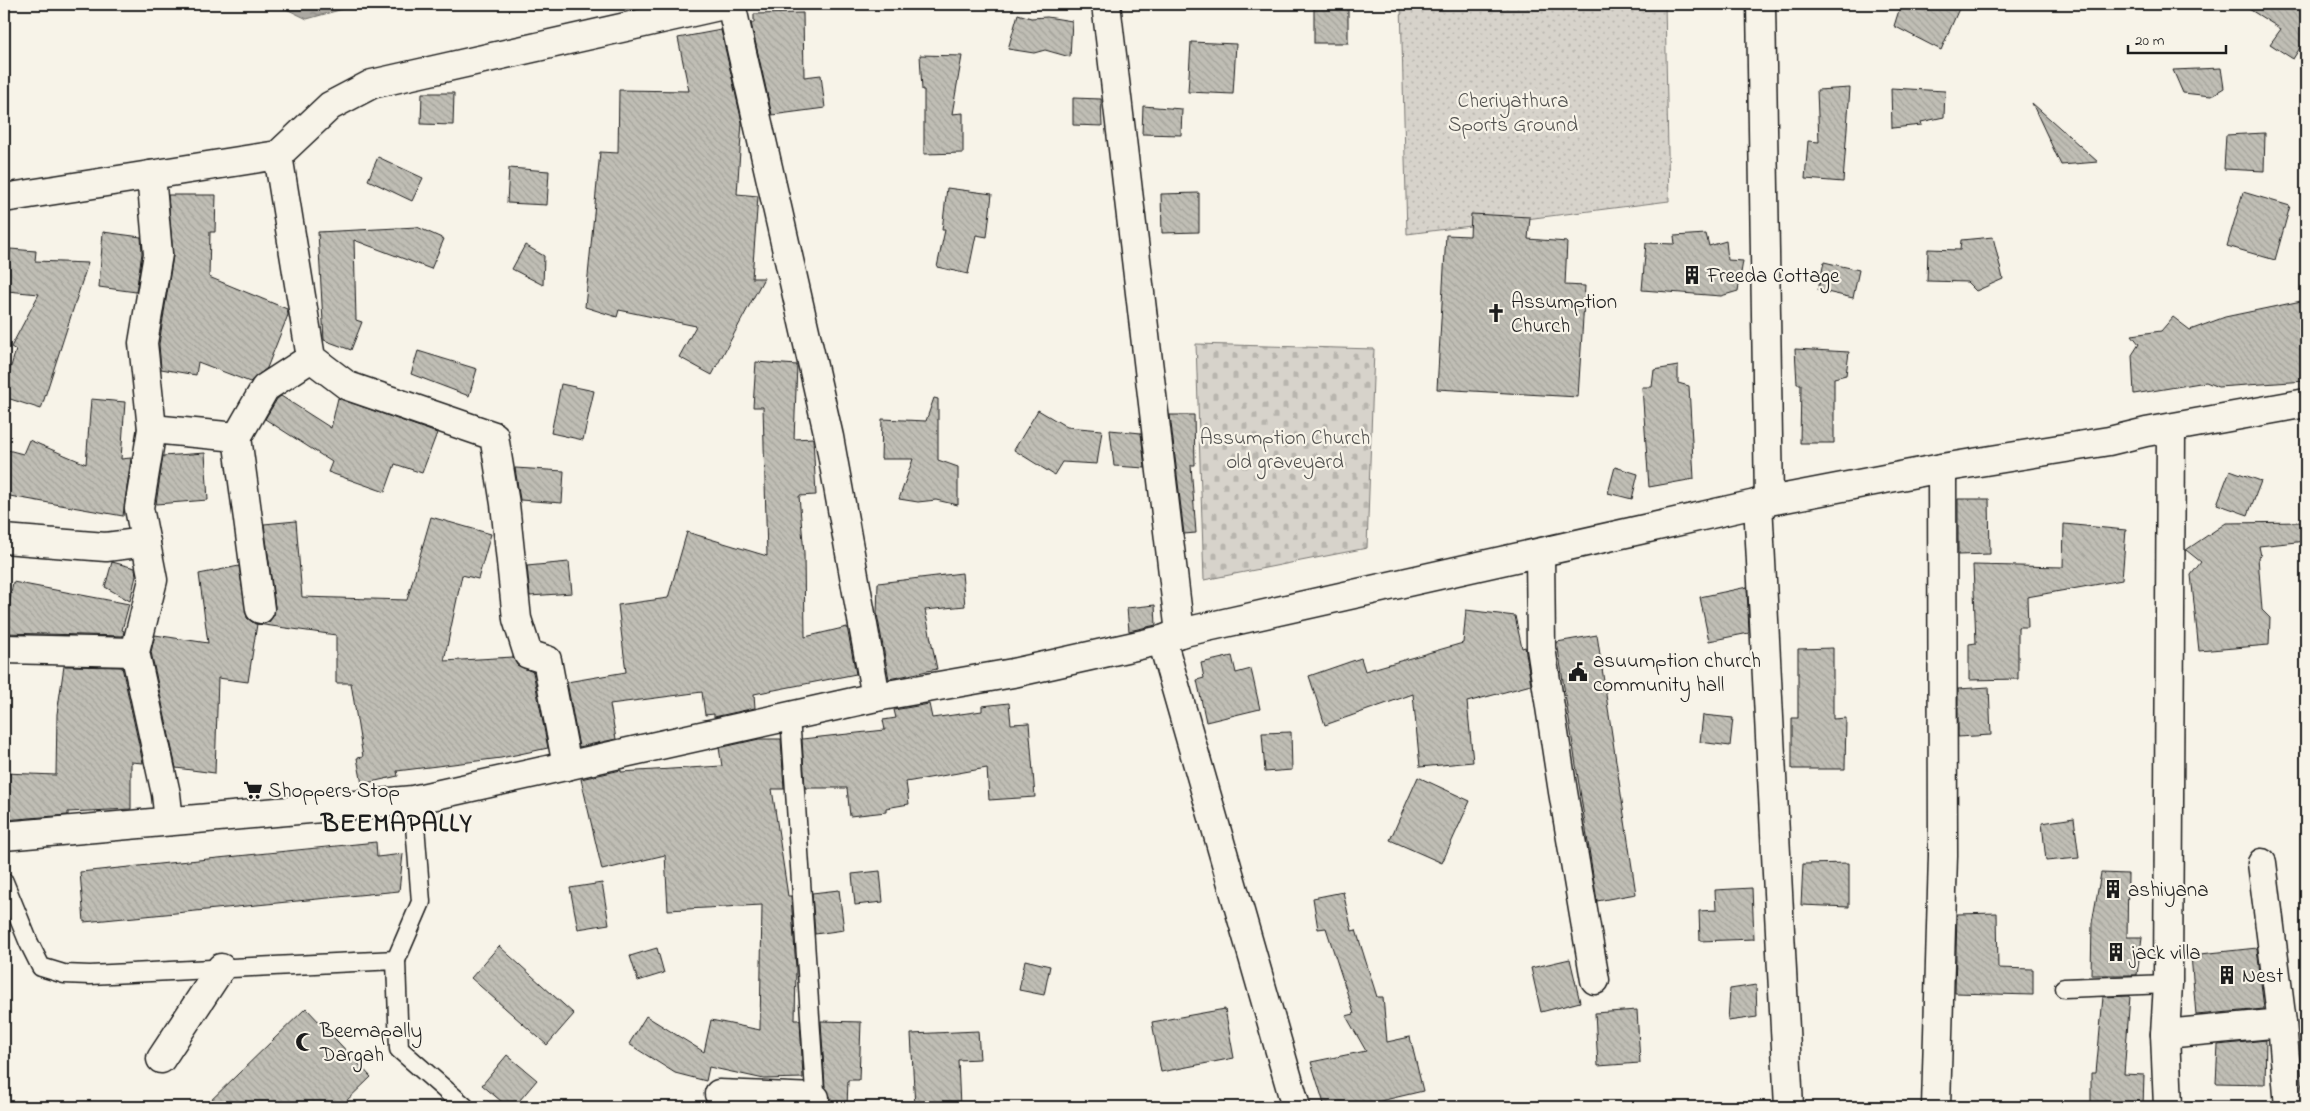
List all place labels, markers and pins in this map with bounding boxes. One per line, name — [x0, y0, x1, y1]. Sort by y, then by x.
place label: Freeda Cottage — [1706, 262, 1840, 294]
building icon: Freeda Cottage — [1681, 264, 1703, 286]
place label: Assumption Church — [1511, 288, 1617, 342]
church icon: Assumption Church — [1485, 302, 1507, 324]
place label: asuumption church community hall — [1593, 647, 1761, 703]
public building icon: asuumption church community hall — [1567, 661, 1589, 683]
place label: Shoppers Stop — [268, 777, 400, 807]
supermarket icon: Shoppers Stop — [242, 779, 264, 801]
place label: ashiyana — [2128, 876, 2209, 908]
building icon: ashiyana — [2102, 878, 2124, 900]
place label: jack villa — [2128, 939, 2201, 969]
building icon: jack villa — [2105, 941, 2127, 963]
place label: Nest — [2242, 962, 2283, 992]
building icon: Nest — [2216, 964, 2238, 986]
place label: Beemapally Dargah — [319, 1017, 422, 1073]
mosque icon: Beemapally Dargah — [294, 1031, 316, 1053]

